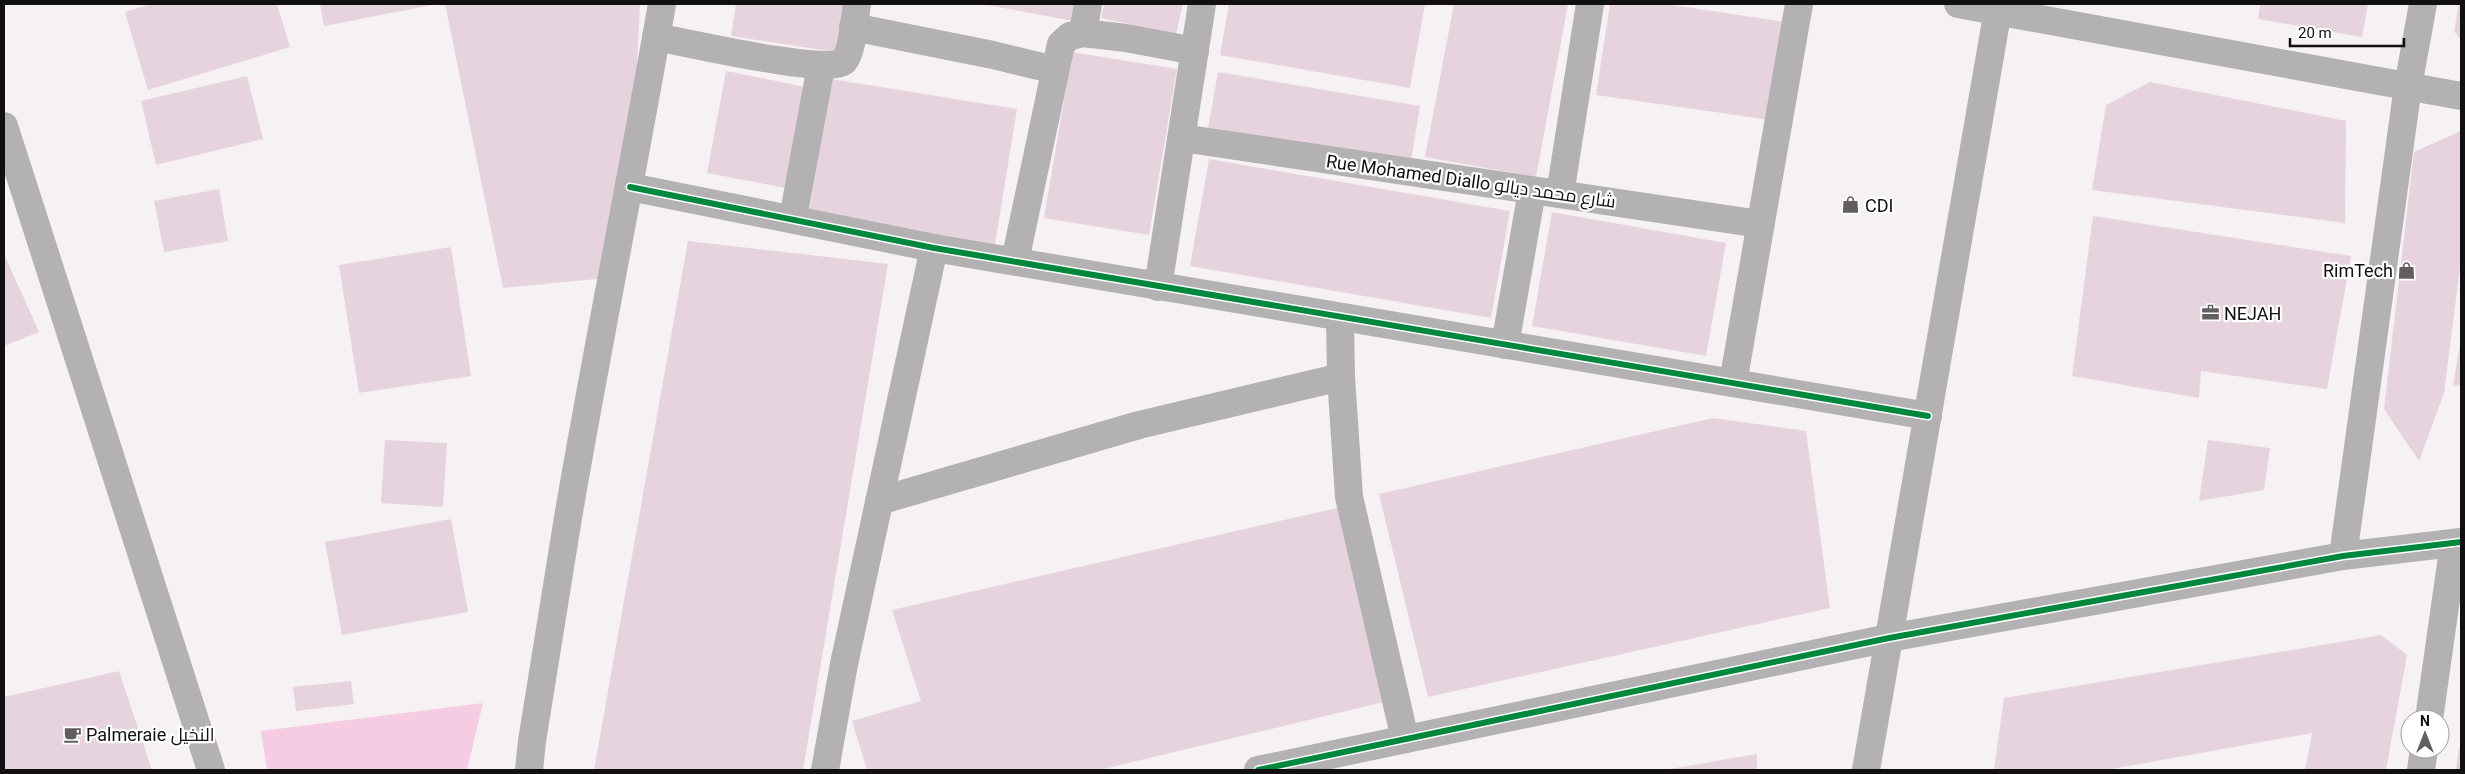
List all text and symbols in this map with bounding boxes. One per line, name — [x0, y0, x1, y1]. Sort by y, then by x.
scale bar — [2290, 15, 2404, 47]
text: 20 m — [2298, 24, 2332, 42]
street label: Rue Mohamed Diallo شارع محمد ديالو — [1325, 150, 1617, 214]
shop icon: CDI — [1841, 195, 1861, 215]
place label: CDI — [1865, 195, 1893, 216]
place label: RimTech — [2323, 260, 2393, 281]
shop icon: RimTech — [2397, 260, 2417, 280]
office icon: NEJAH — [2200, 303, 2220, 323]
place label: NEJAH — [2224, 303, 2281, 324]
north arrow — [2400, 709, 2450, 759]
text: N — [2420, 713, 2430, 729]
cafe icon: Palmeraie النخيل — [62, 724, 82, 744]
place label: Palmeraie النخيل — [86, 724, 215, 746]

